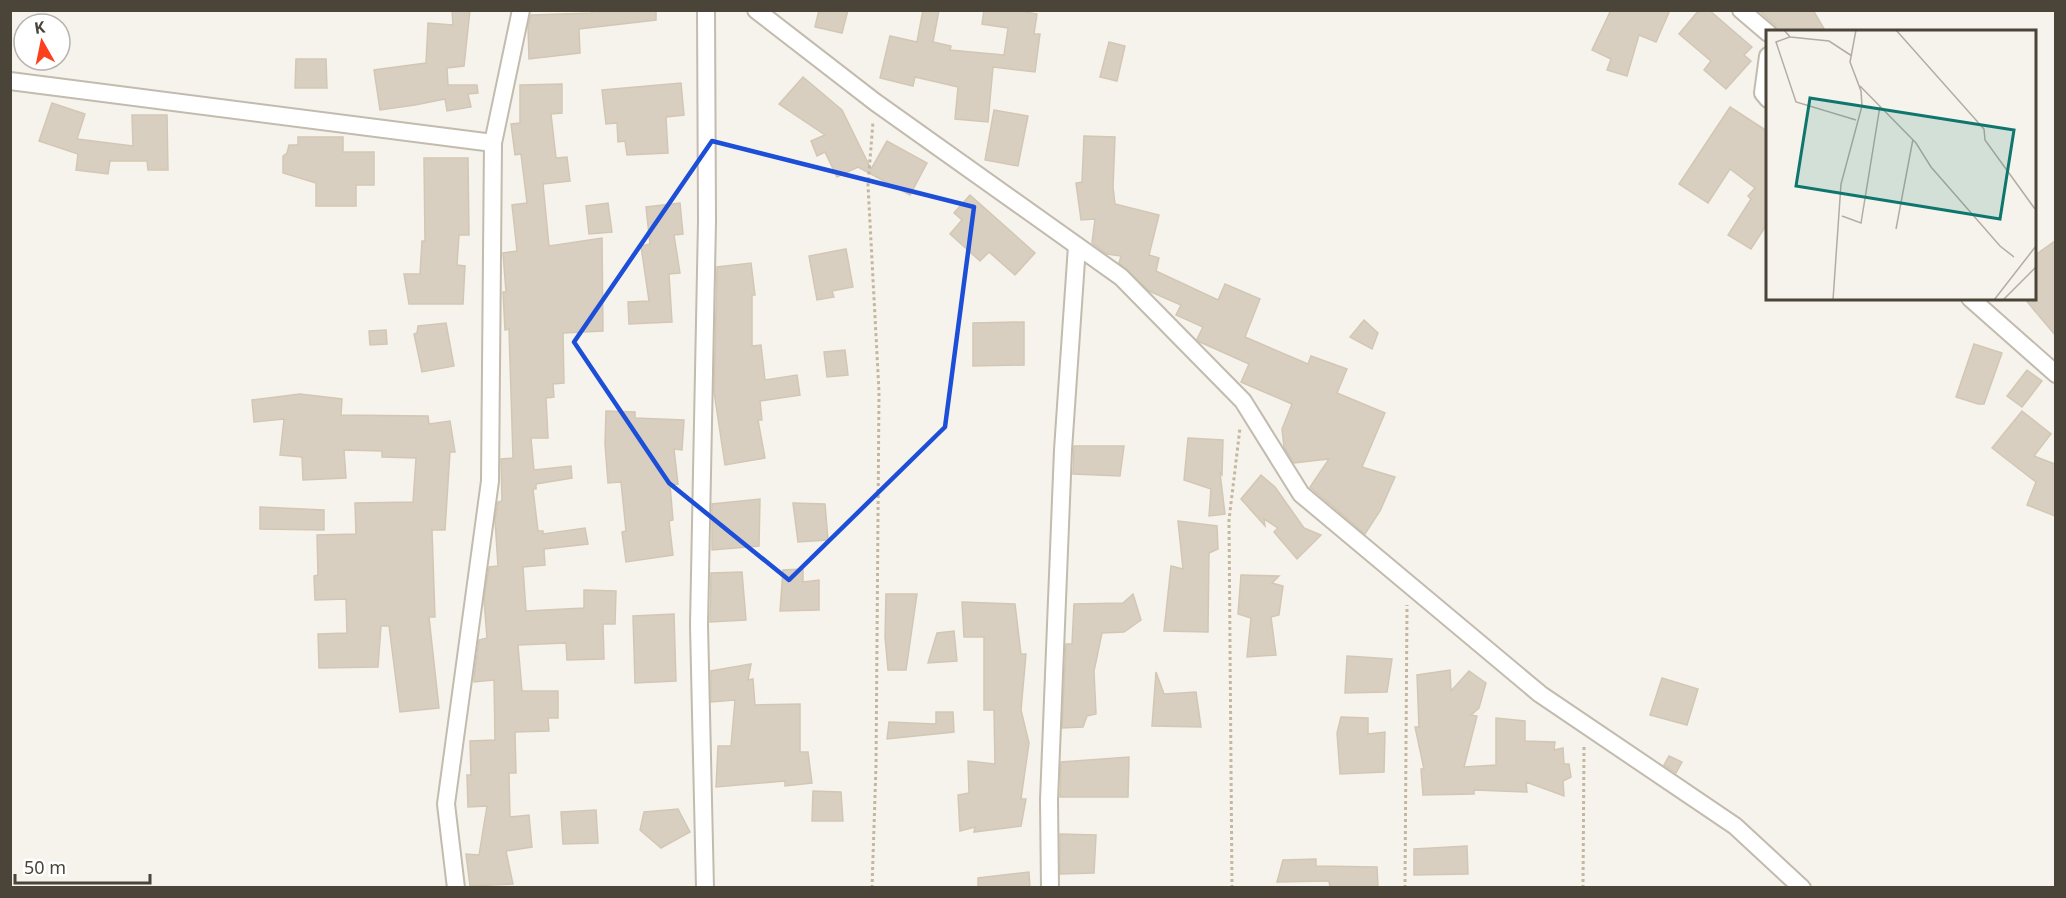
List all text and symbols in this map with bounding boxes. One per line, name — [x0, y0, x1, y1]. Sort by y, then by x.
north arrow — [12, 12, 72, 72]
text: K — [33, 15, 47, 39]
inset map — [1766, 30, 2036, 300]
scale bar — [15, 847, 150, 885]
text: 50 m — [24, 855, 66, 879]

